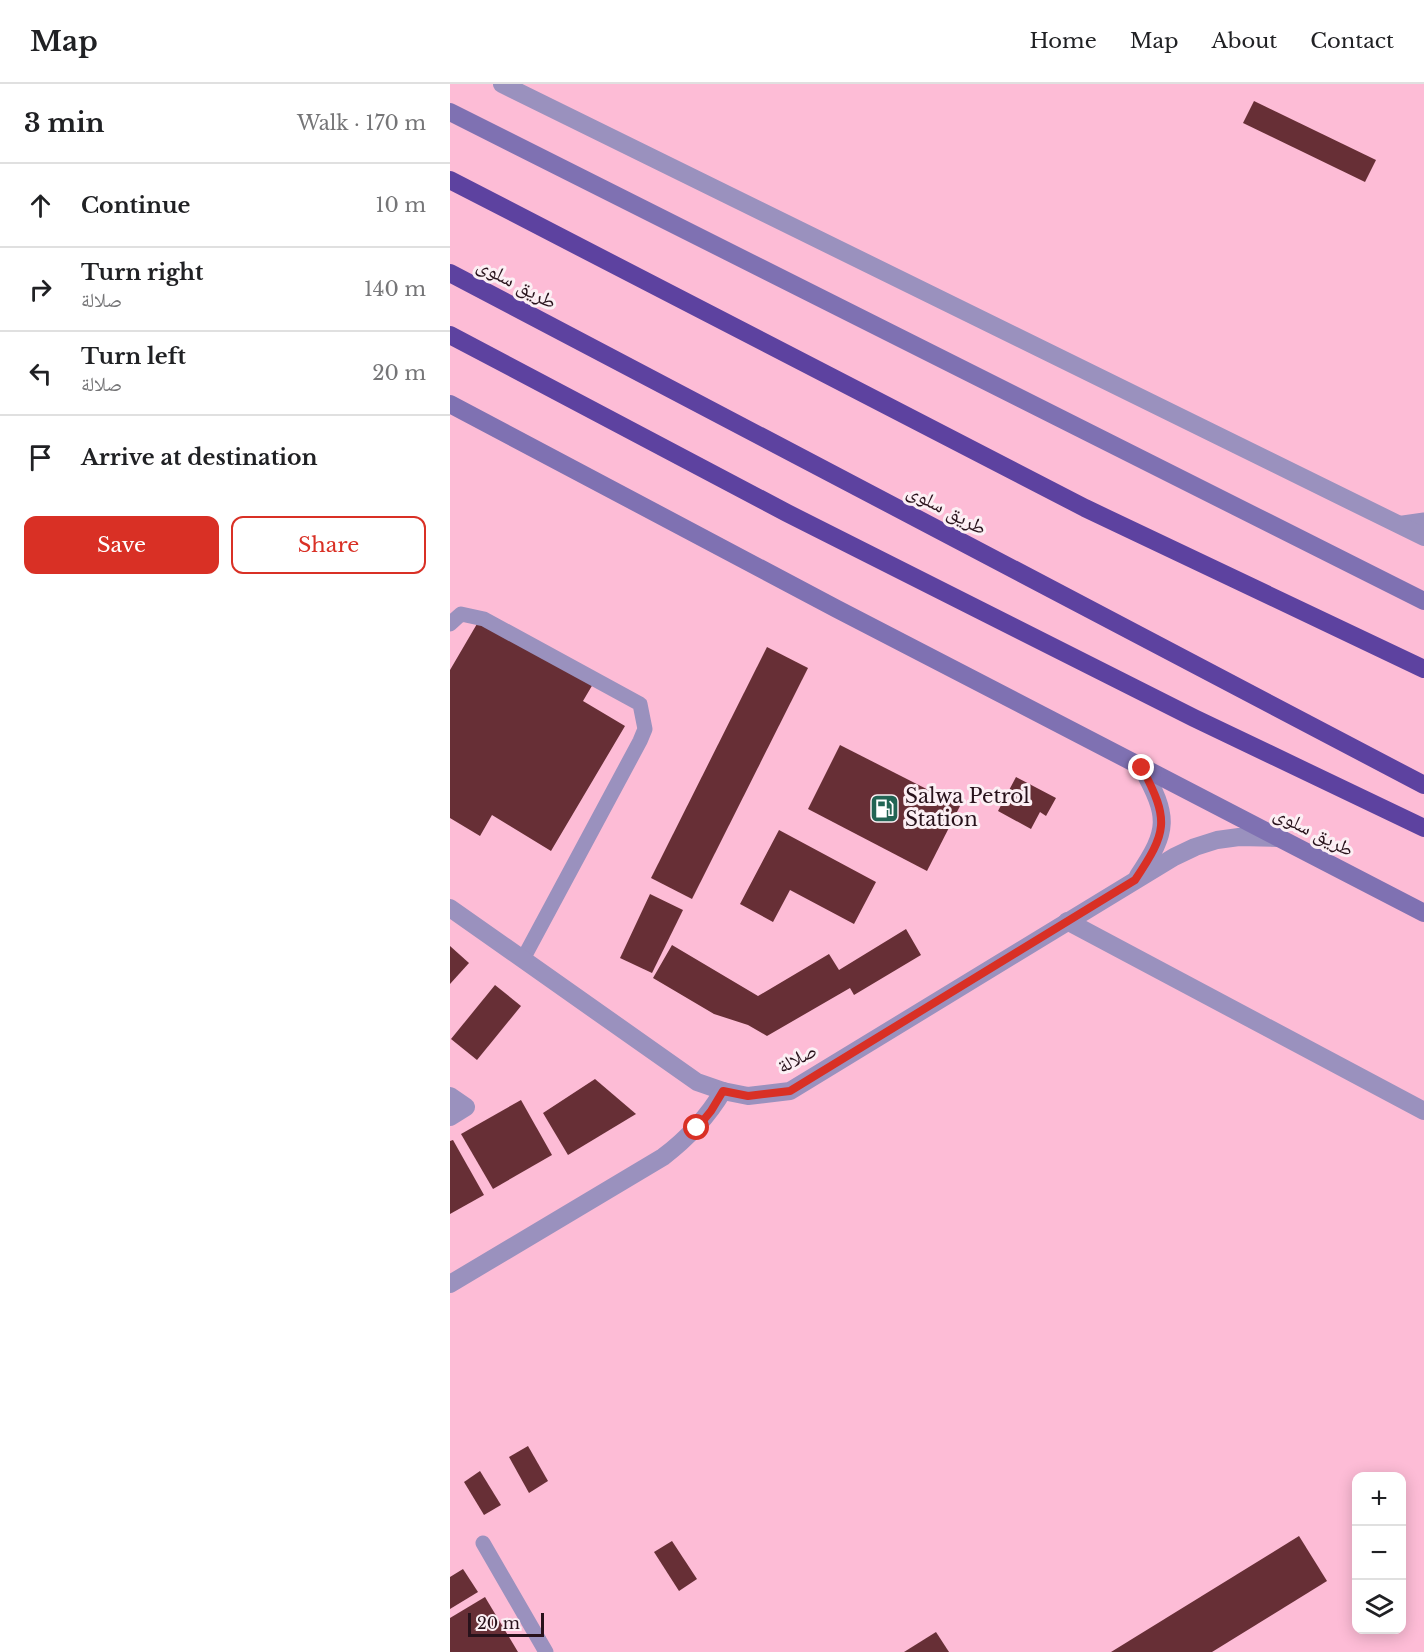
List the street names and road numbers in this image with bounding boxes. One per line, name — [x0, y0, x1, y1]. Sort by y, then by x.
street label: طريق سلوى — [473, 252, 561, 314]
street label: طريق سلوى — [903, 478, 991, 540]
street label: طريق سلوى — [1270, 801, 1358, 861]
street label: صلالة — [773, 1038, 821, 1078]

